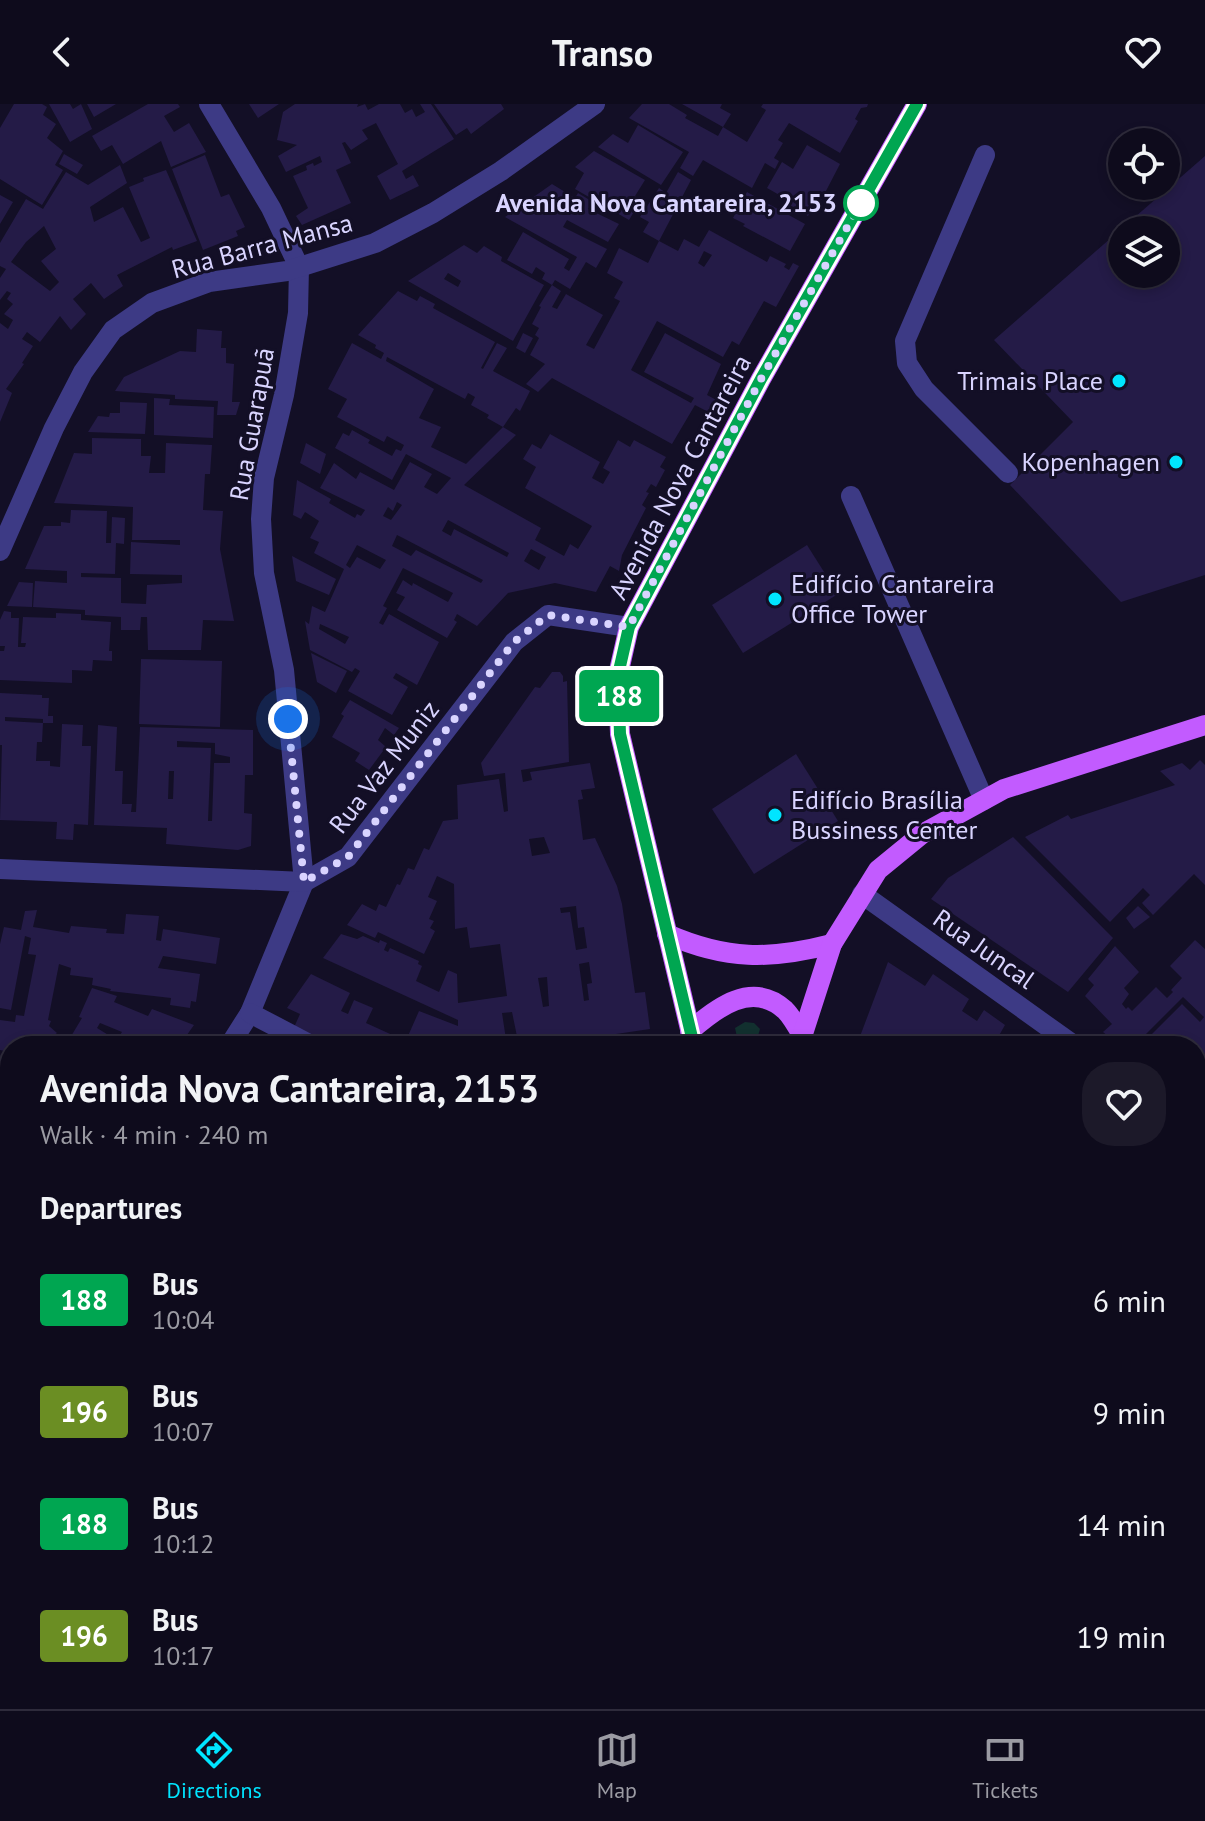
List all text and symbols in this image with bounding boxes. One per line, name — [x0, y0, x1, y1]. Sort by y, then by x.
text: Transo — [552, 29, 653, 76]
icon: back — [40, 30, 84, 74]
icon: heart — [1121, 30, 1165, 74]
map controls — [1108, 128, 1180, 288]
button: locate — [1108, 128, 1180, 200]
place label: Avenida Nova Cantareira, 2153 — [495, 186, 837, 219]
marker: Avenida Nova Cantareira, 2153 — [844, 186, 878, 220]
street label: Rua Barra Mansa — [168, 205, 356, 286]
button: layers — [1108, 216, 1180, 288]
street label: Rua Guarapuã — [222, 345, 281, 503]
street label: Avenida Nova Cantareira — [601, 349, 758, 605]
place label: Trimais Place — [957, 364, 1103, 397]
marker: Trimais Place — [1110, 372, 1128, 390]
place label: Kopenhagen — [1021, 445, 1160, 478]
marker: Kopenhagen — [1167, 453, 1185, 471]
place label: Edifício Cantareira Office Tower — [791, 567, 995, 630]
marker: Edifício Cantareira Office Tower — [766, 590, 784, 608]
line badge: 188 — [573, 670, 665, 722]
text: 188 — [595, 677, 643, 714]
street label: Rua Vaz Muniz — [321, 694, 446, 840]
your location — [268, 699, 308, 739]
place label: Edifício Brasília Bussiness Center — [791, 783, 977, 846]
marker: Edifício Brasília Bussiness Center — [766, 806, 784, 824]
street label: Rua Juncal — [927, 901, 1042, 996]
button: heart — [1082, 1062, 1166, 1146]
text: Avenida Nova Cantareira, 2153 — [40, 1063, 539, 1112]
text: Walk · 4 min · 240 m — [40, 1118, 268, 1151]
text: Departures — [40, 1188, 182, 1227]
text: Bus — [152, 1264, 199, 1303]
text: 188 — [60, 1281, 108, 1318]
text: 6 min — [1093, 1281, 1166, 1320]
text: 10:04 — [152, 1303, 214, 1336]
text: Bus — [152, 1376, 199, 1415]
text: 196 — [60, 1393, 108, 1430]
text: 9 min — [1093, 1393, 1166, 1432]
text: 10:07 — [152, 1415, 214, 1448]
text: Bus — [152, 1488, 199, 1527]
text: 188 — [60, 1505, 108, 1542]
text: 14 min — [1076, 1505, 1166, 1544]
text: 10:12 — [152, 1527, 214, 1560]
text: Bus — [152, 1600, 199, 1639]
text: 196 — [60, 1617, 108, 1654]
text: 19 min — [1076, 1617, 1166, 1656]
text: 10:17 — [152, 1639, 214, 1672]
tab: Directions — [167, 1728, 262, 1804]
tab: Map — [595, 1728, 639, 1804]
tab: Tickets — [972, 1728, 1038, 1804]

